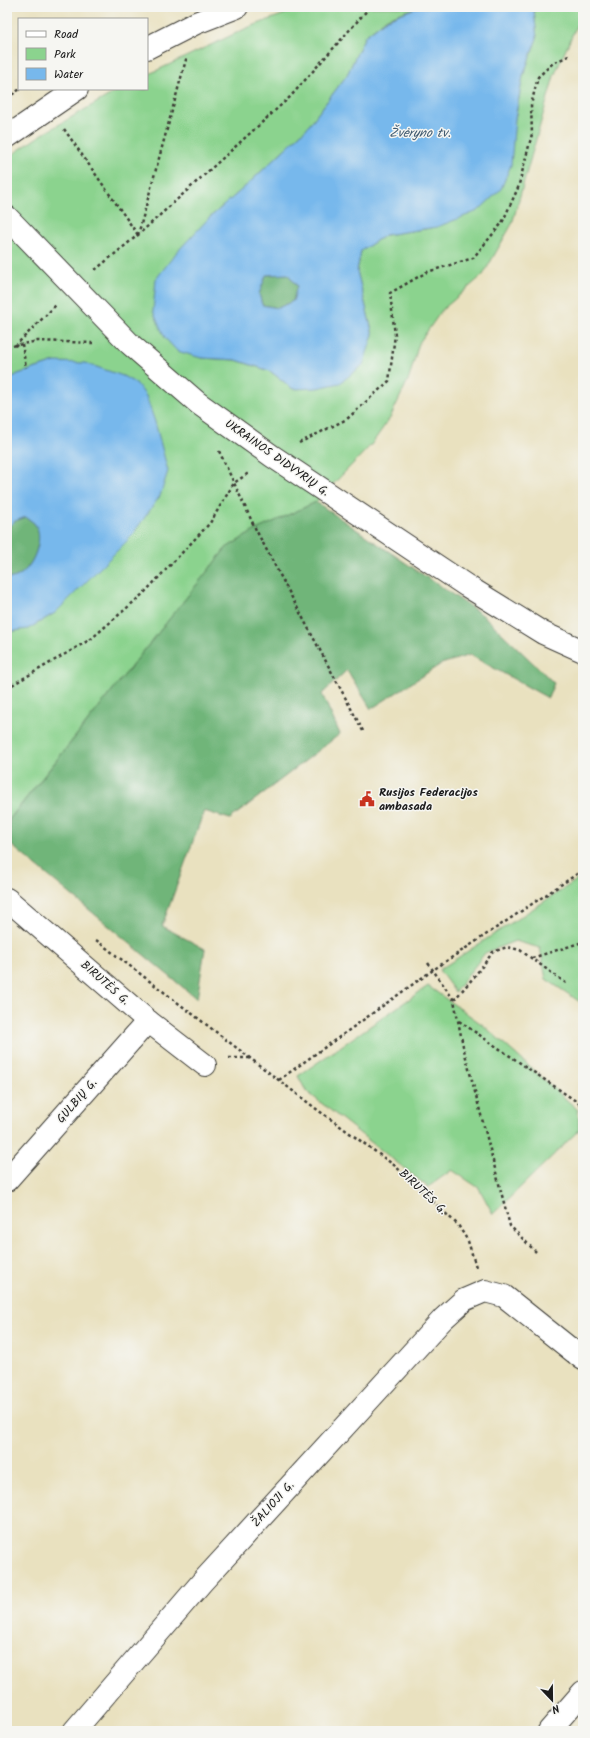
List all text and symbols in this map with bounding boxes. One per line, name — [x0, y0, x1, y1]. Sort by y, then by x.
legend — [18, 18, 148, 90]
text: Road — [54, 25, 79, 44]
text: Park — [54, 45, 76, 64]
text: Water — [54, 65, 84, 84]
water label: Žvėryno tv. — [389, 123, 451, 144]
street label: UKRAINOS DIDVYRIŲ G. — [221, 415, 333, 501]
place label: Rusijos Federacijos ambasada — [379, 783, 478, 816]
public building icon: Rusijos Federacijos ambasada — [358, 790, 376, 808]
street label: BIRUTĖS G. — [76, 956, 134, 1010]
street label: GULBIŲ G. — [52, 1074, 102, 1128]
street label: BIRUTĖS G. — [394, 1164, 452, 1220]
street label: ŽALIOJI G. — [247, 1476, 299, 1531]
north arrow — [532, 1680, 572, 1720]
text: N — [549, 1699, 562, 1718]

